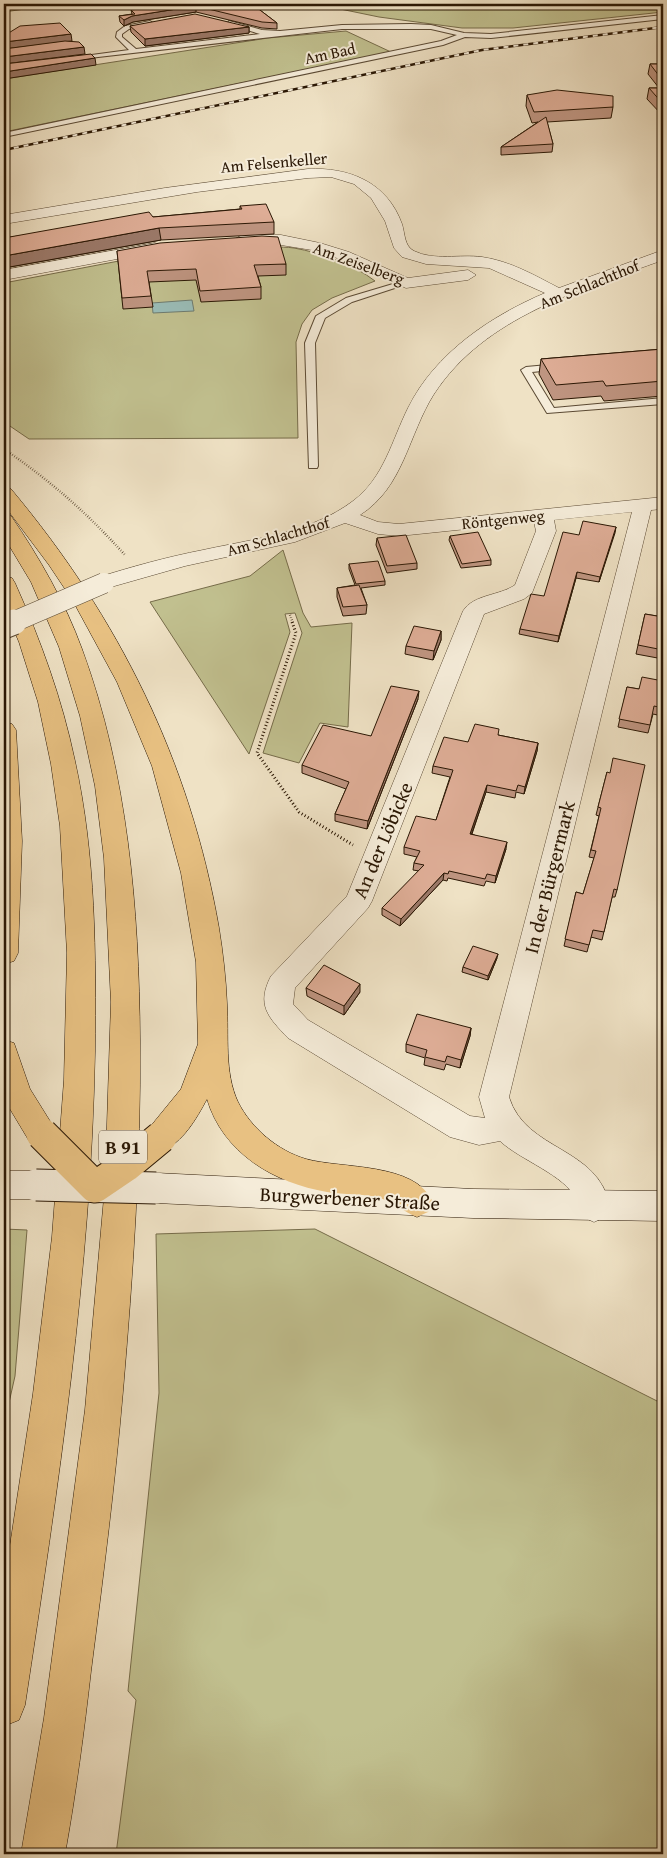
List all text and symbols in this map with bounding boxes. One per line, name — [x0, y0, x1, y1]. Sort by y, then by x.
street label: Am Bad — [302, 36, 358, 70]
street label: Am Felsenkeller — [220, 145, 329, 179]
street label: Am Zeiselberg — [310, 235, 408, 291]
street label: Am Schlachthof — [535, 252, 644, 315]
street label: Röntgenweg — [460, 503, 546, 535]
street label: Am Schlachthof — [224, 509, 334, 562]
street label: An der Löbicke — [344, 777, 420, 903]
street label: In der Bürgermark — [516, 797, 582, 957]
road number: B 91 — [99, 1130, 147, 1164]
street label: Burgwerbener Straße — [259, 1179, 441, 1217]

